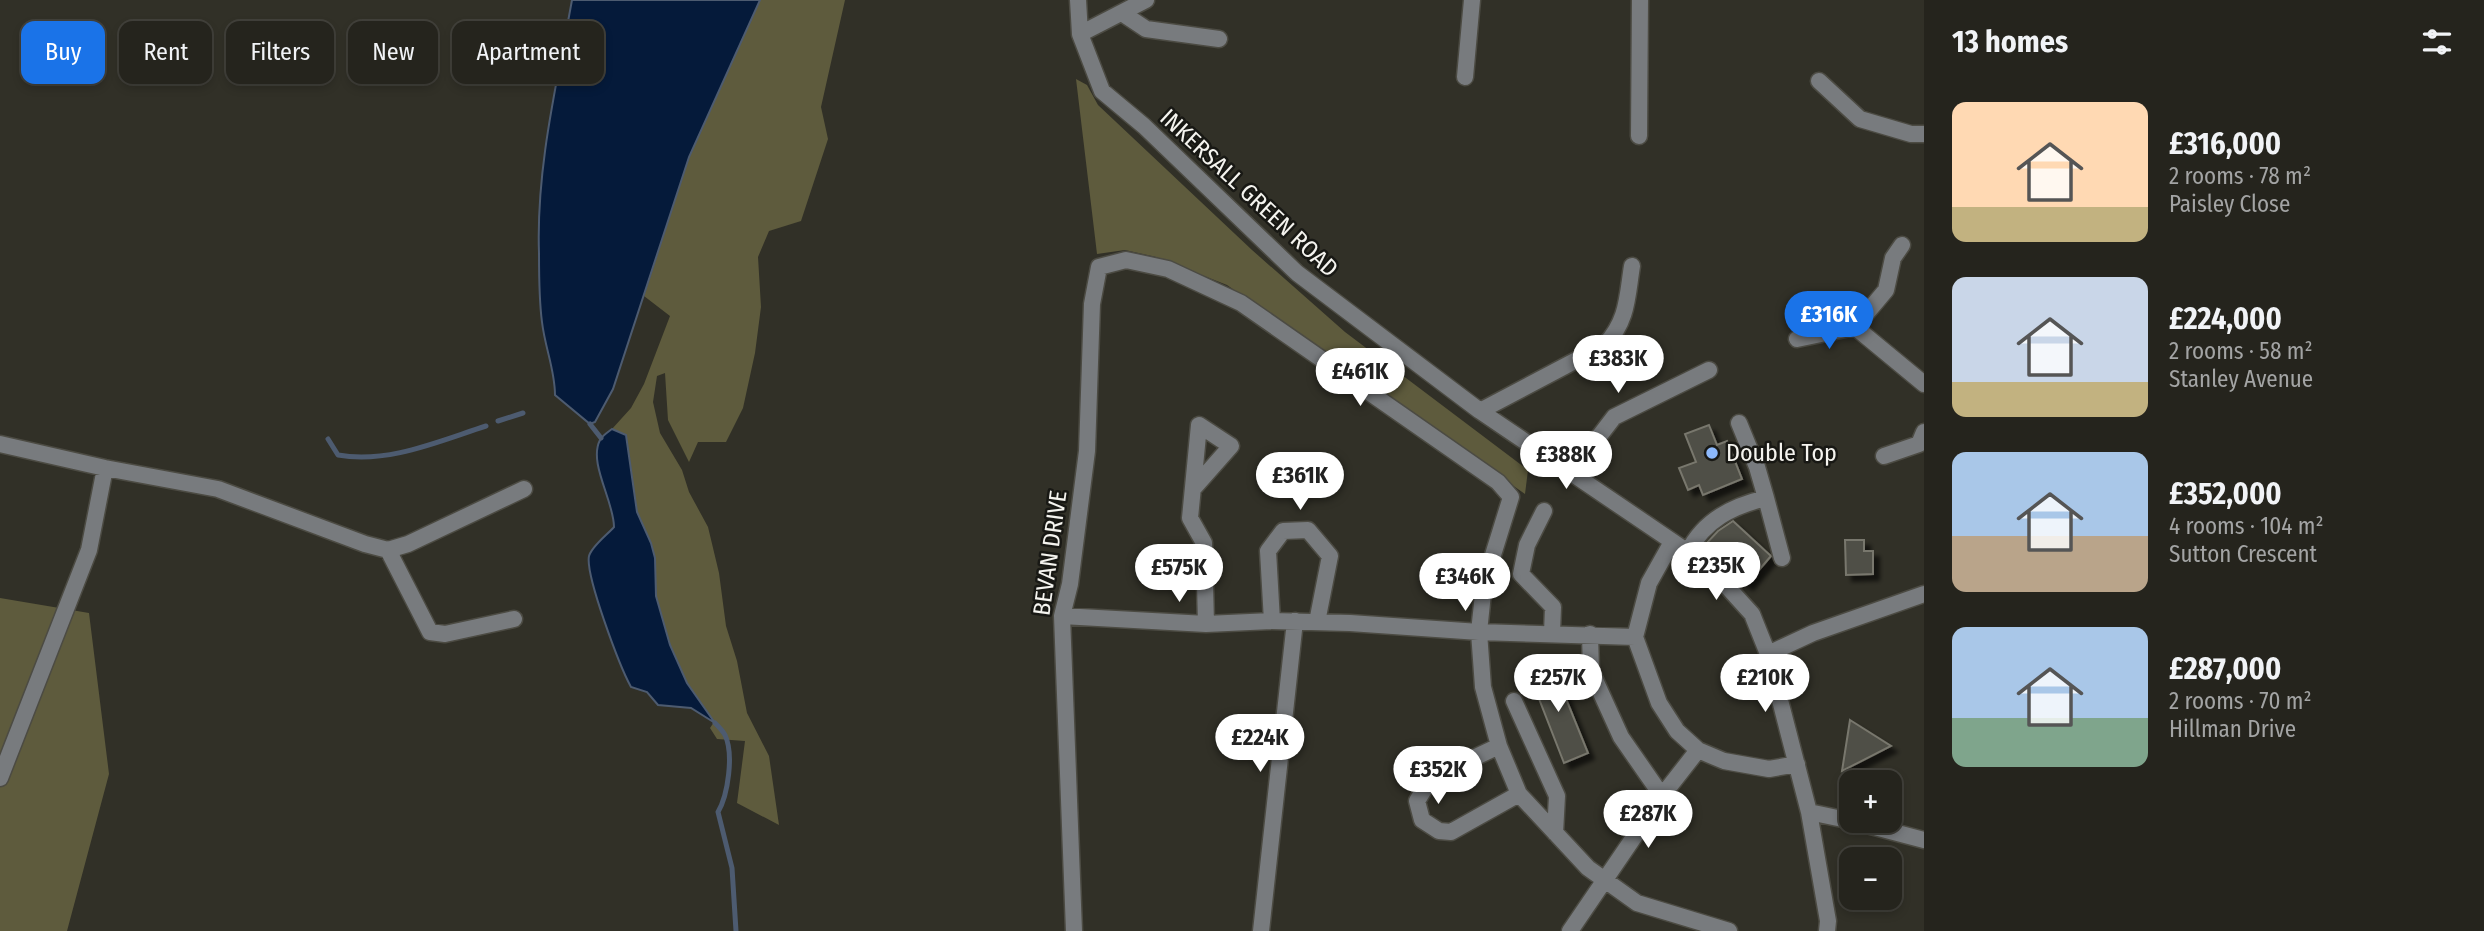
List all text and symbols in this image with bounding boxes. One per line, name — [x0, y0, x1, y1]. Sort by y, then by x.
chip: Buy — [21, 21, 105, 84]
chip: Rent — [119, 21, 212, 84]
chip: Filters — [226, 21, 334, 84]
chip: New — [348, 21, 438, 84]
chip: Apartment — [452, 21, 604, 84]
icon: filters — [2418, 23, 2456, 61]
text: 13 homes — [1952, 24, 2068, 60]
street label: INKERSALL GREEN ROAD — [1154, 103, 1344, 283]
text: £316,000 — [2169, 126, 2281, 162]
icon: home — [2008, 130, 2092, 214]
text: 2 rooms · 78 m² — [2169, 162, 2311, 190]
text: Paisley Close — [2169, 190, 2290, 218]
pin: £316K — [1780, 292, 1878, 351]
text: £316K — [1801, 300, 1857, 328]
text: £224,000 — [2169, 301, 2282, 337]
icon: home — [2008, 305, 2092, 389]
pin: £383K — [1569, 336, 1667, 395]
text: 2 rooms · 58 m² — [2169, 337, 2313, 365]
text: £383K — [1589, 344, 1647, 372]
pin: £461K — [1311, 348, 1409, 408]
text: £461K — [1332, 357, 1388, 385]
text: Stanley Avenue — [2169, 365, 2313, 393]
pin: £388K — [1517, 432, 1615, 491]
place label: Double Top — [1726, 439, 1837, 467]
text: £388K — [1536, 440, 1596, 468]
marker: Double Top — [1704, 445, 1720, 461]
pin: £361K — [1251, 452, 1349, 512]
text: £361K — [1272, 461, 1328, 489]
text: £352,000 — [2169, 476, 2282, 512]
icon: home — [2008, 480, 2092, 564]
street label: BEVAN DRIVE — [1027, 489, 1073, 617]
text: 4 rooms · 104 m² — [2169, 512, 2324, 540]
text: Sutton Crescent — [2169, 540, 2317, 568]
pin: £235K — [1667, 542, 1765, 602]
pin: £575K — [1130, 544, 1228, 604]
text: £235K — [1687, 551, 1745, 579]
text: £575K — [1151, 553, 1207, 581]
pin: £346K — [1416, 554, 1514, 613]
text: £346K — [1435, 562, 1495, 590]
text: £287,000 — [2169, 651, 2281, 687]
pin: £257K — [1509, 654, 1607, 714]
pin: £210K — [1716, 654, 1814, 714]
icon: home — [2008, 655, 2092, 739]
text: £257K — [1530, 663, 1586, 691]
text: £210K — [1736, 663, 1794, 691]
text: 2 rooms · 70 m² — [2169, 687, 2312, 715]
pin: £224K — [1211, 714, 1309, 774]
text: Hillman Drive — [2169, 715, 2296, 743]
text: £224K — [1231, 723, 1289, 751]
pin: £352K — [1389, 746, 1487, 806]
text: £352K — [1409, 755, 1467, 783]
map controls — [1839, 770, 1902, 910]
button: + — [1839, 770, 1902, 833]
pin: £287K — [1599, 790, 1697, 850]
text: £287K — [1620, 799, 1676, 827]
button: − — [1839, 847, 1902, 910]

